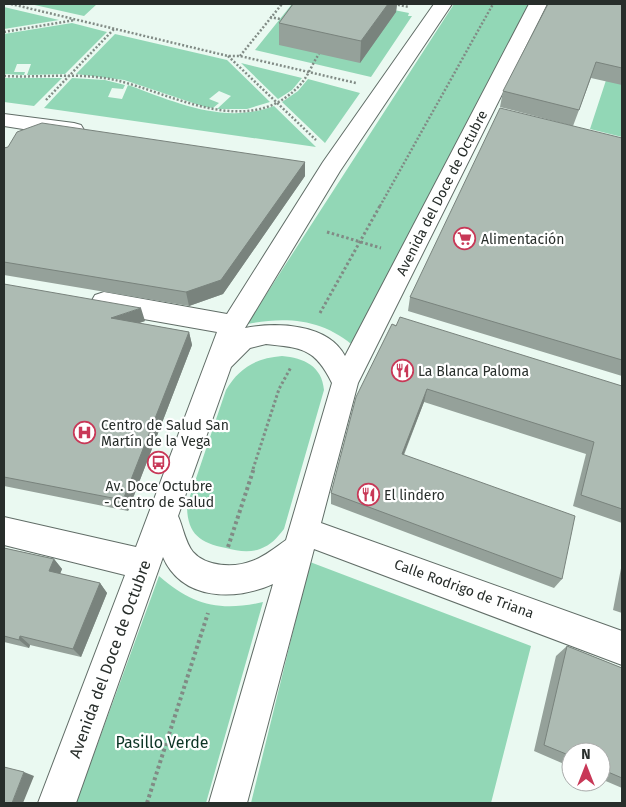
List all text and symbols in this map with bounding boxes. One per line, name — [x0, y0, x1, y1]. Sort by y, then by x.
street label: Avenida del Doce de Octubre — [393, 107, 491, 279]
supermarket icon: Alimentación — [453, 227, 477, 251]
place label: Alimentación — [481, 231, 565, 248]
restaurant icon: La Blanca Paloma — [390, 359, 414, 383]
place label: La Blanca Paloma — [418, 363, 529, 380]
place label: Centro de Salud San Martín de la Vega — [101, 417, 229, 450]
hospital icon: Centro de Salud San Martín de la Vega — [73, 421, 97, 445]
bus stop icon: Av. Doce Octubre - Centro de Salud — [147, 451, 171, 475]
place label: Av. Doce Octubre - Centro de Salud — [104, 478, 214, 511]
restaurant icon: El lindero — [356, 483, 380, 507]
place label: El lindero — [384, 487, 445, 504]
street label: Calle Rodrigo de Triana — [392, 556, 536, 622]
street label: Avenida del Doce de Octubre — [65, 557, 155, 761]
park label: Pasillo Verde — [115, 733, 209, 752]
north arrow — [561, 742, 611, 792]
text: N — [581, 746, 591, 763]

